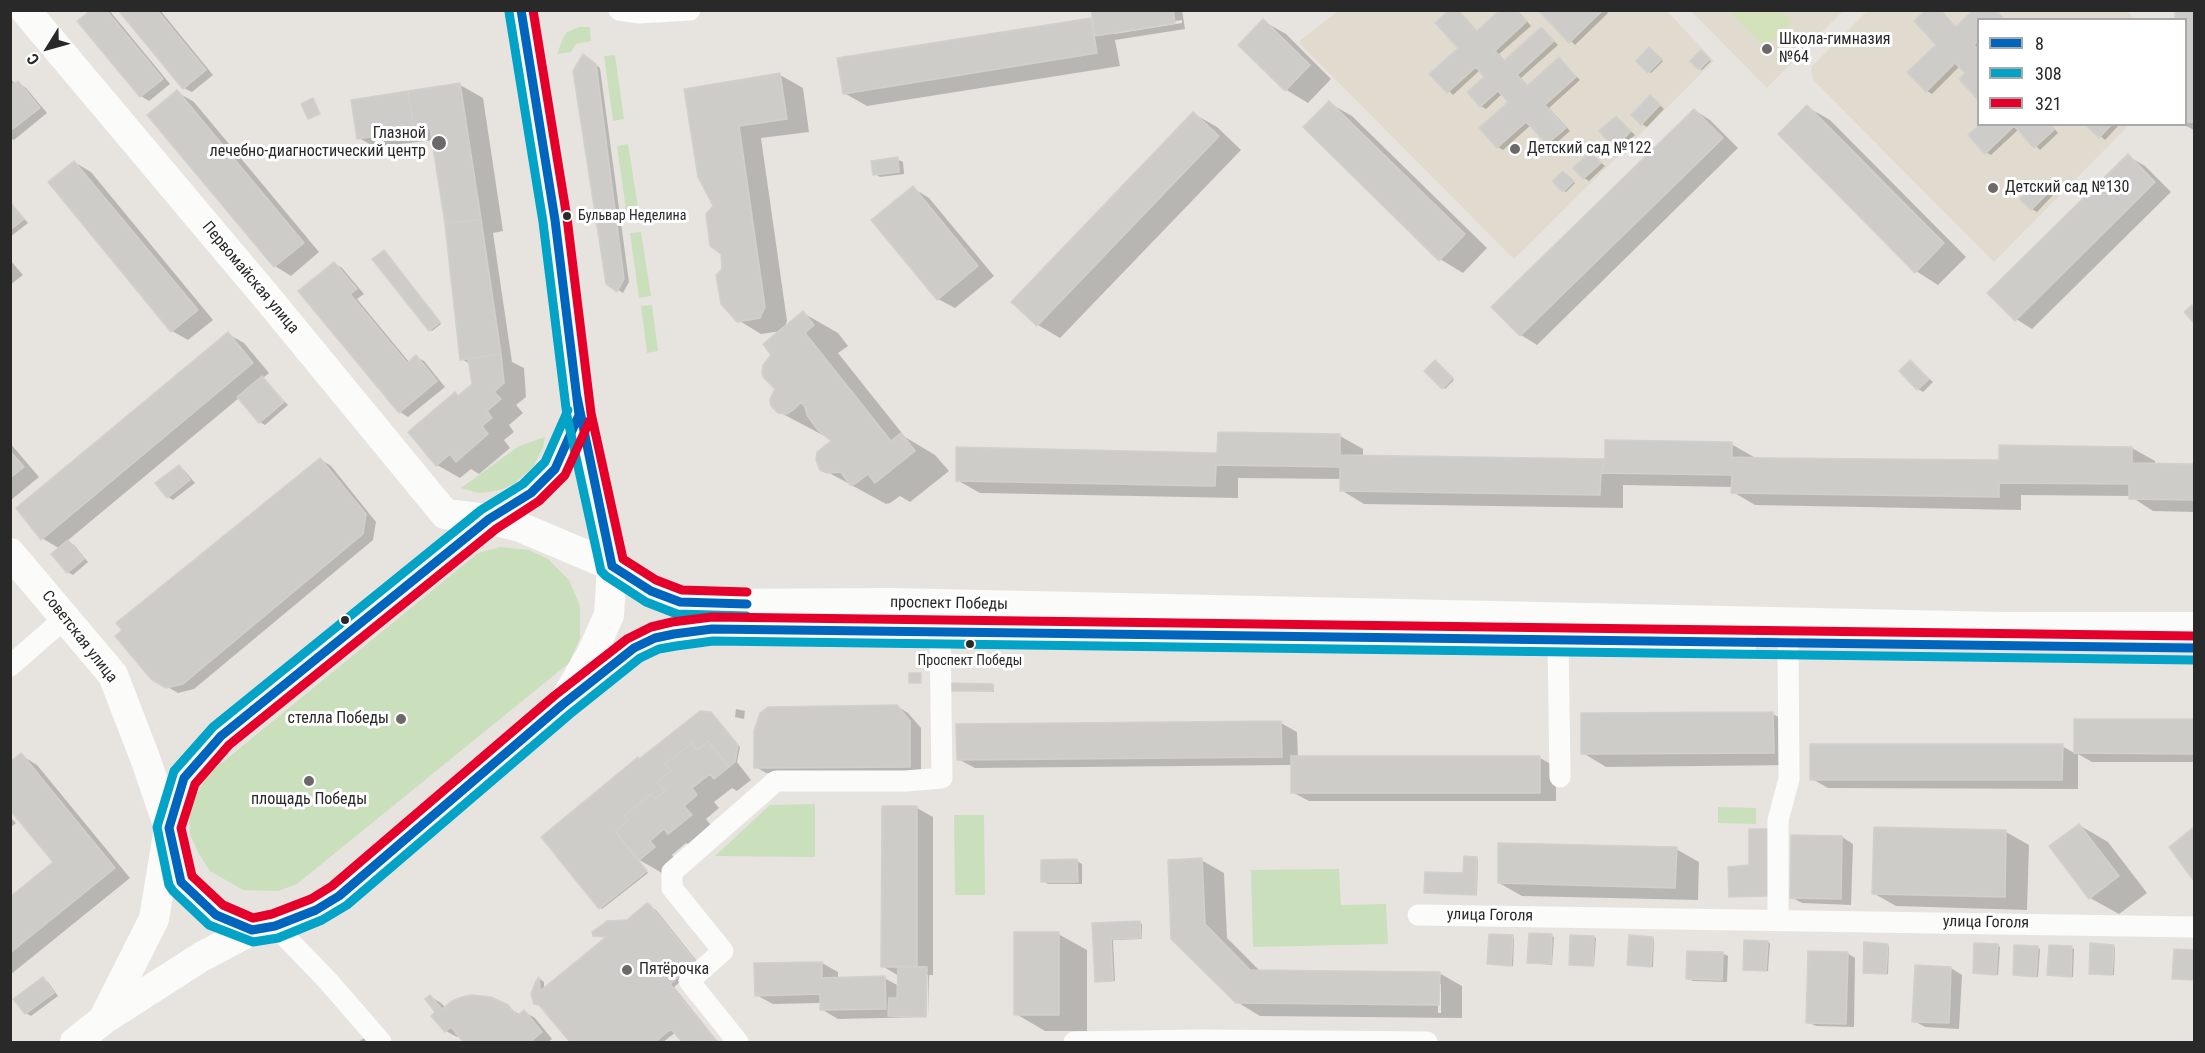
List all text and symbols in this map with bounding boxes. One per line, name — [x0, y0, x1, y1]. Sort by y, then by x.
north arrow — [18, 18, 78, 78]
legend — [1977, 18, 2187, 126]
place label: Школа-гимназия №64 — [1779, 30, 1891, 68]
text: 8 — [2035, 33, 2044, 54]
marker: Школа-гимназия №64 — [1760, 42, 1774, 56]
text: С — [23, 50, 44, 68]
text: 308 — [2035, 63, 2062, 84]
text: 321 — [2035, 93, 2062, 114]
place label: Глазной лечебно-диагностический центр — [210, 124, 426, 162]
marker: Глазной лечебно-диагностический центр — [430, 134, 448, 152]
place label: Детский сад №122 — [1527, 139, 1651, 159]
marker: Детский сад №122 — [1508, 142, 1522, 156]
place label: Детский сад №130 — [2005, 178, 2129, 198]
marker: Детский сад №130 — [1986, 181, 2000, 195]
place label: Бульвар Неделина — [578, 208, 686, 224]
marker: Бульвар Неделина — [561, 210, 573, 222]
street label: Первомайская улица — [198, 218, 302, 338]
street label: Советская улица — [37, 587, 121, 687]
street label: проспект Победы — [890, 593, 1008, 615]
unlabelled marker — [339, 614, 351, 626]
marker: Проспект Победы — [964, 638, 976, 650]
place label: Проспект Победы — [918, 653, 1022, 669]
place label: стелла Победы — [288, 709, 389, 729]
marker: стелла Победы — [394, 712, 408, 726]
marker: площадь Победы — [302, 774, 316, 788]
place label: площадь Победы — [251, 790, 367, 810]
street label: улица Гоголя — [1447, 906, 1533, 926]
street label: улица Гоголя — [1943, 913, 2029, 933]
place label: Пятёрочка — [639, 960, 709, 980]
marker: Пятёрочка — [620, 963, 634, 977]

